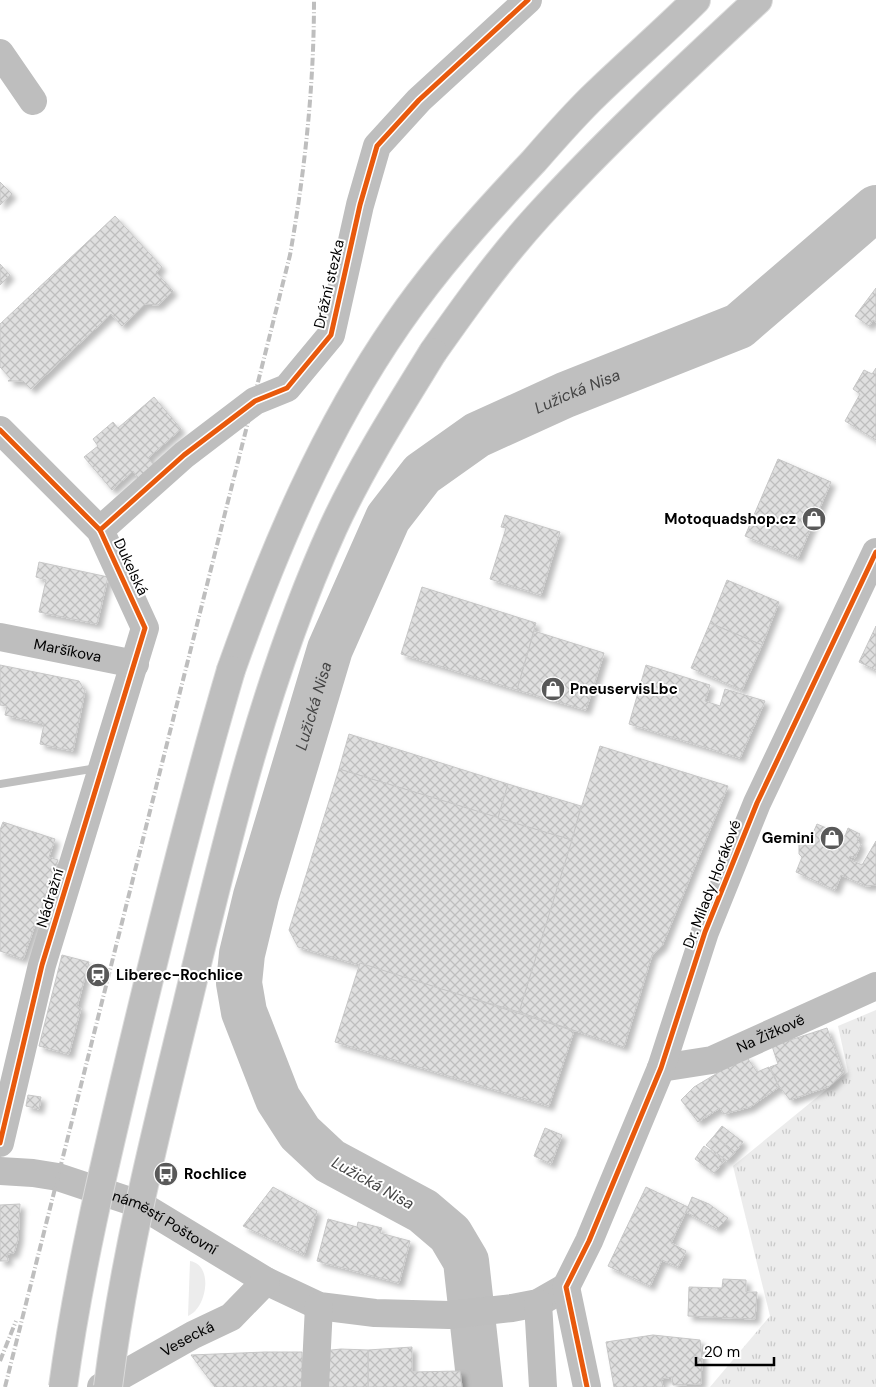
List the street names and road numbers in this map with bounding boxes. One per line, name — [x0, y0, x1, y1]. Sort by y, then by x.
street label: Drážní stezka — [309, 238, 349, 330]
street label: Dukelská — [109, 535, 153, 599]
street label: Maršíkova — [32, 634, 103, 667]
street label: Dr. Milady Horákové — [678, 817, 746, 951]
street label: Nádražní — [32, 866, 69, 930]
street label: Na Žižkově — [733, 1009, 808, 1058]
street label: náměstí Poštovní — [110, 1186, 222, 1260]
street label: Vesecká — [157, 1316, 217, 1361]

